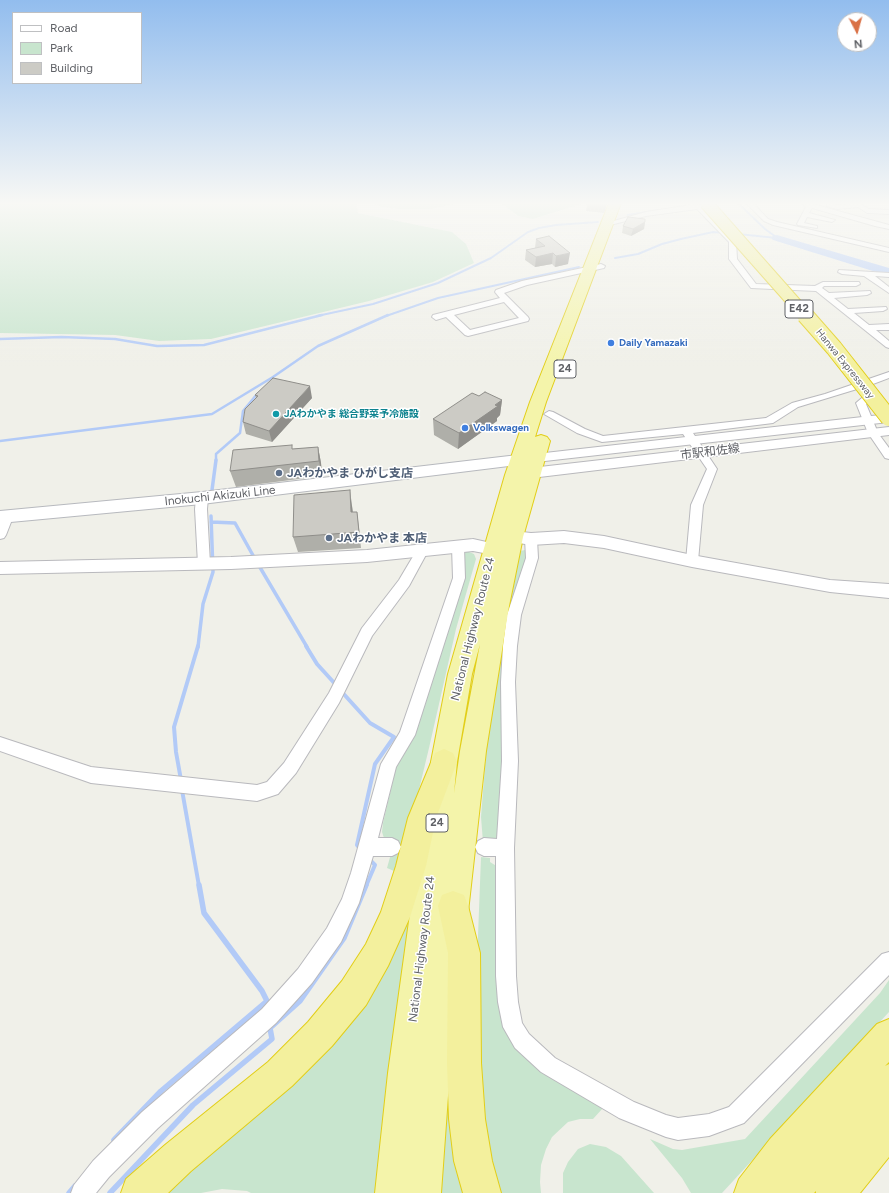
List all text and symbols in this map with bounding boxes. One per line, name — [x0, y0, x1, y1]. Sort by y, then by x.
legend — [12, 12, 142, 84]
north arrow — [837, 12, 877, 52]
text: Road — [50, 21, 78, 35]
text: N — [853, 37, 863, 50]
text: Park — [50, 41, 73, 55]
text: Building — [50, 61, 93, 75]
road number: E42 — [785, 300, 813, 318]
street label: Hanwa Expressway — [813, 327, 877, 401]
place label: Daily Yamazaki — [619, 337, 688, 349]
marker: Daily Yamazaki — [606, 338, 616, 348]
road number: 24 — [554, 360, 576, 378]
place label: JAわかやま 総合野菜予冷施設 — [284, 408, 419, 420]
marker: JAわかやま 総合野菜予冷施設 — [271, 409, 281, 419]
place label: Volkswagen — [473, 422, 529, 434]
marker: Volkswagen — [460, 423, 470, 433]
street label: 市駅和佐線 — [679, 441, 741, 463]
place label: JAわかやま ひがし支店 — [287, 466, 413, 480]
marker: JAわかやま ひがし支店 — [274, 468, 284, 478]
street label: Inokuchi Akizuki Line — [164, 483, 276, 509]
place label: JAわかやま 本店 — [337, 531, 427, 545]
marker: JAわかやま 本店 — [324, 533, 334, 543]
street label: National Highway Route 24 — [448, 556, 498, 702]
road number: 24 — [426, 814, 448, 832]
street label: National Highway Route 24 — [406, 875, 438, 1023]

